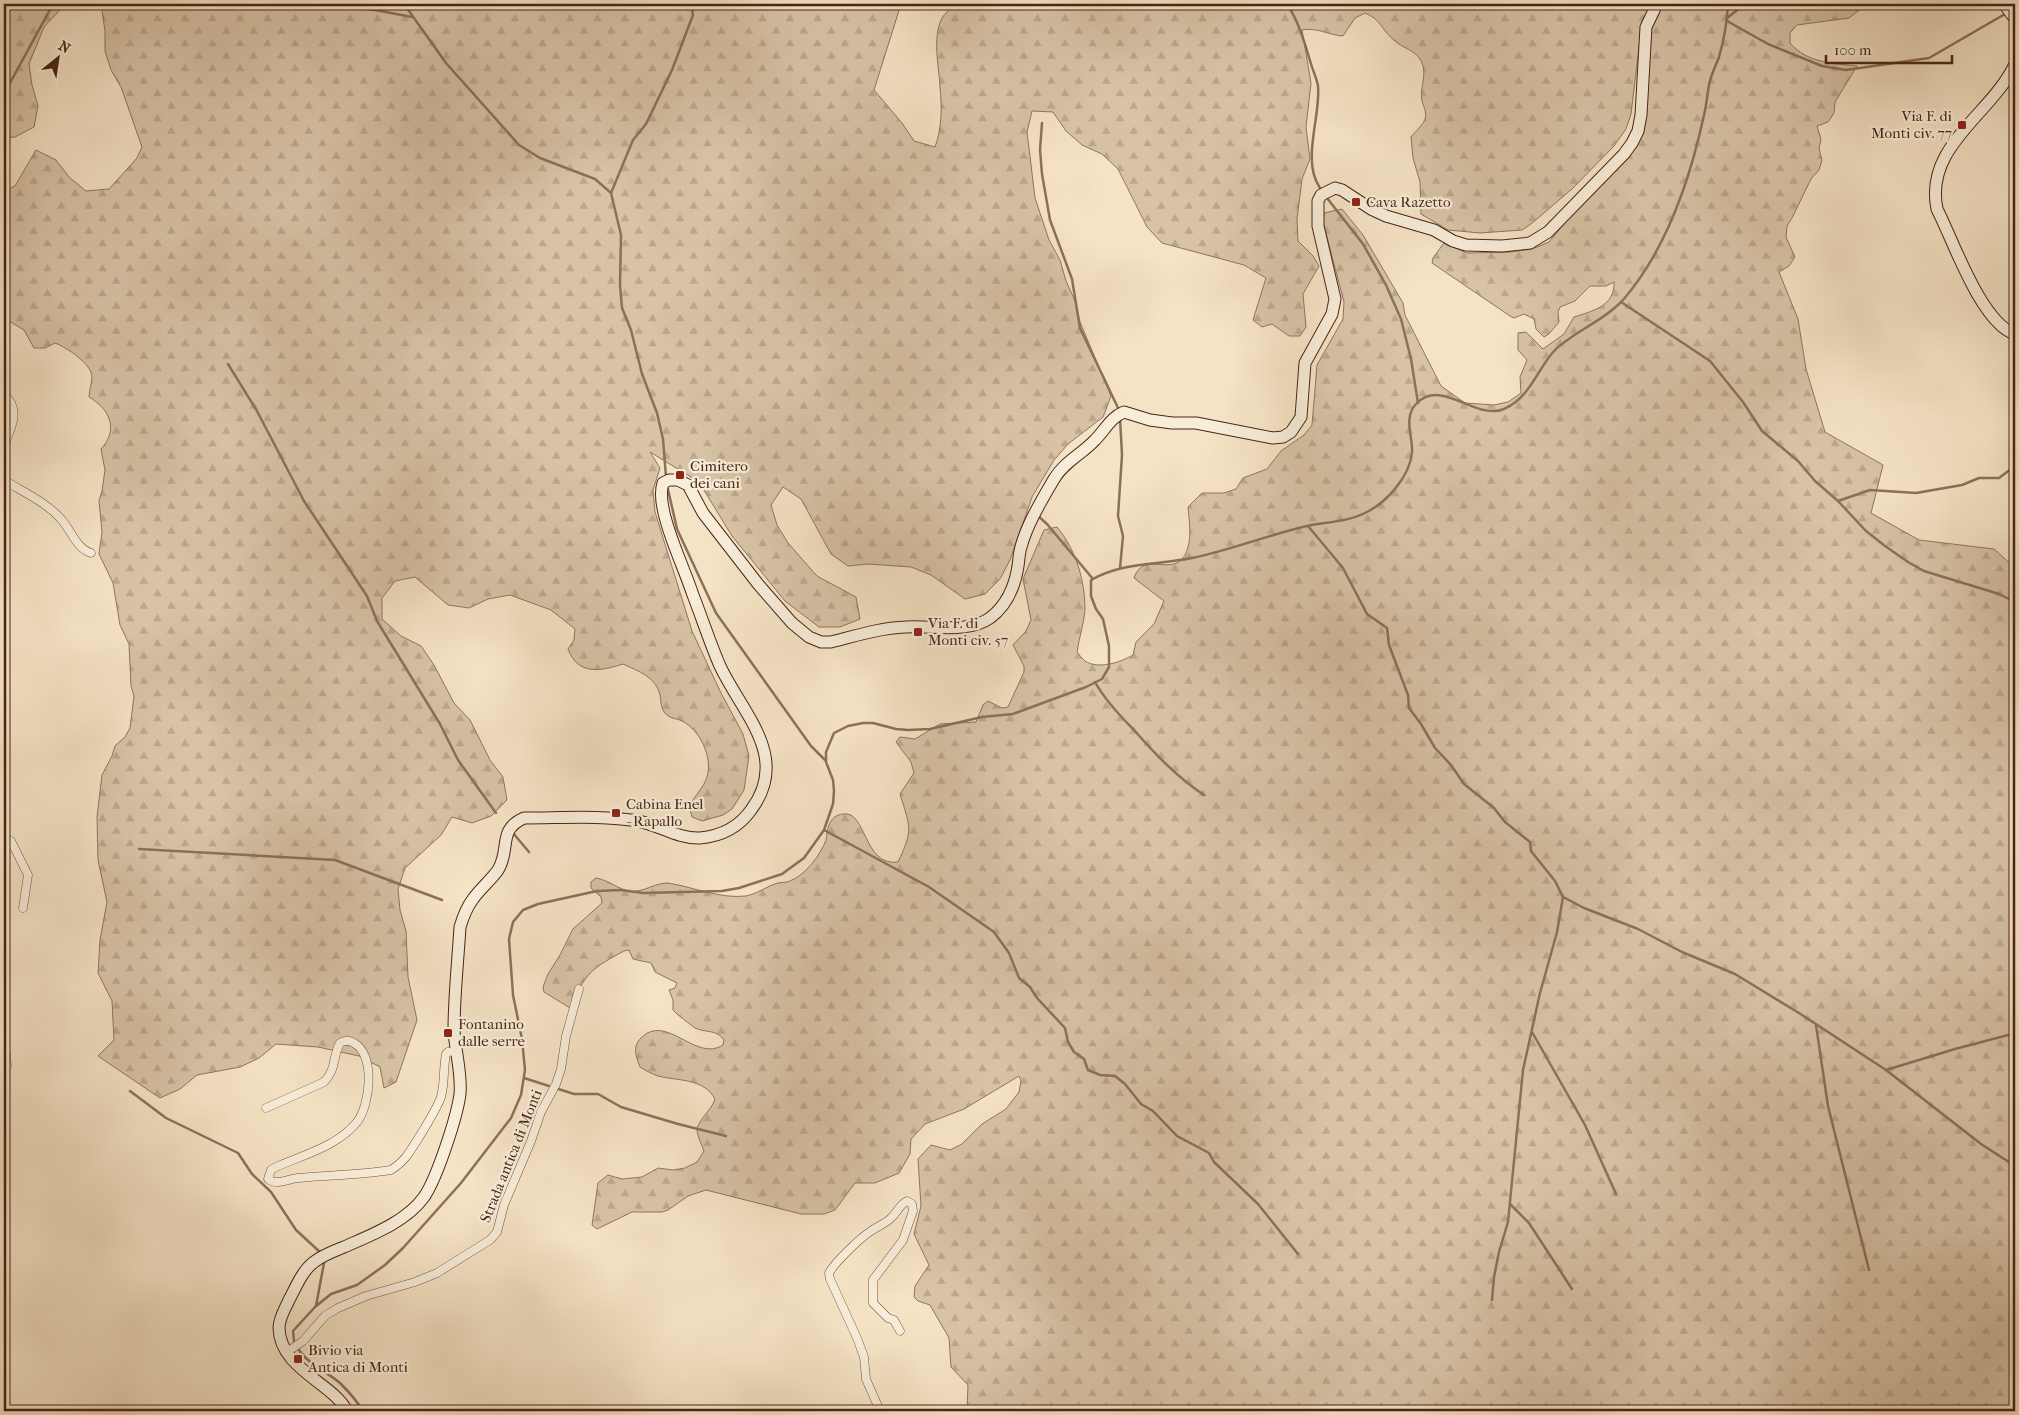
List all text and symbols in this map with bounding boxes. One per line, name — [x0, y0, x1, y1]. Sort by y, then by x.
north arrow — [32, 32, 82, 82]
scale bar — [1826, 32, 1953, 64]
text: N — [55, 37, 73, 57]
text: 100 m — [1834, 41, 1872, 59]
place label: Via F. di Monti civ. 77 — [1871, 107, 1953, 142]
marker: Via F. di Monti civ. 77 — [1956, 119, 1968, 131]
place label: Cava Razetto — [1366, 193, 1451, 211]
marker: Cava Razetto — [1350, 196, 1362, 208]
place label: Cimitero dei cani — [690, 457, 748, 492]
marker: Cimitero dei cani — [674, 469, 686, 481]
place label: Via F. di Monti civ. 57 — [927, 614, 1008, 649]
marker: Via F. di Monti civ. 57 — [912, 626, 924, 638]
place label: Cabina Enel - Rapallo — [626, 795, 703, 830]
marker: Cabina Enel - Rapallo — [610, 807, 622, 819]
place label: Fontanino dalle serre — [458, 1015, 526, 1050]
marker: Fontanino dalle serre — [442, 1027, 454, 1039]
street label: Strada antica di Monti — [476, 1086, 546, 1225]
place label: Bivio via Antica di Monti — [307, 1341, 409, 1376]
marker: Bivio via Antica di Monti — [292, 1353, 304, 1365]

